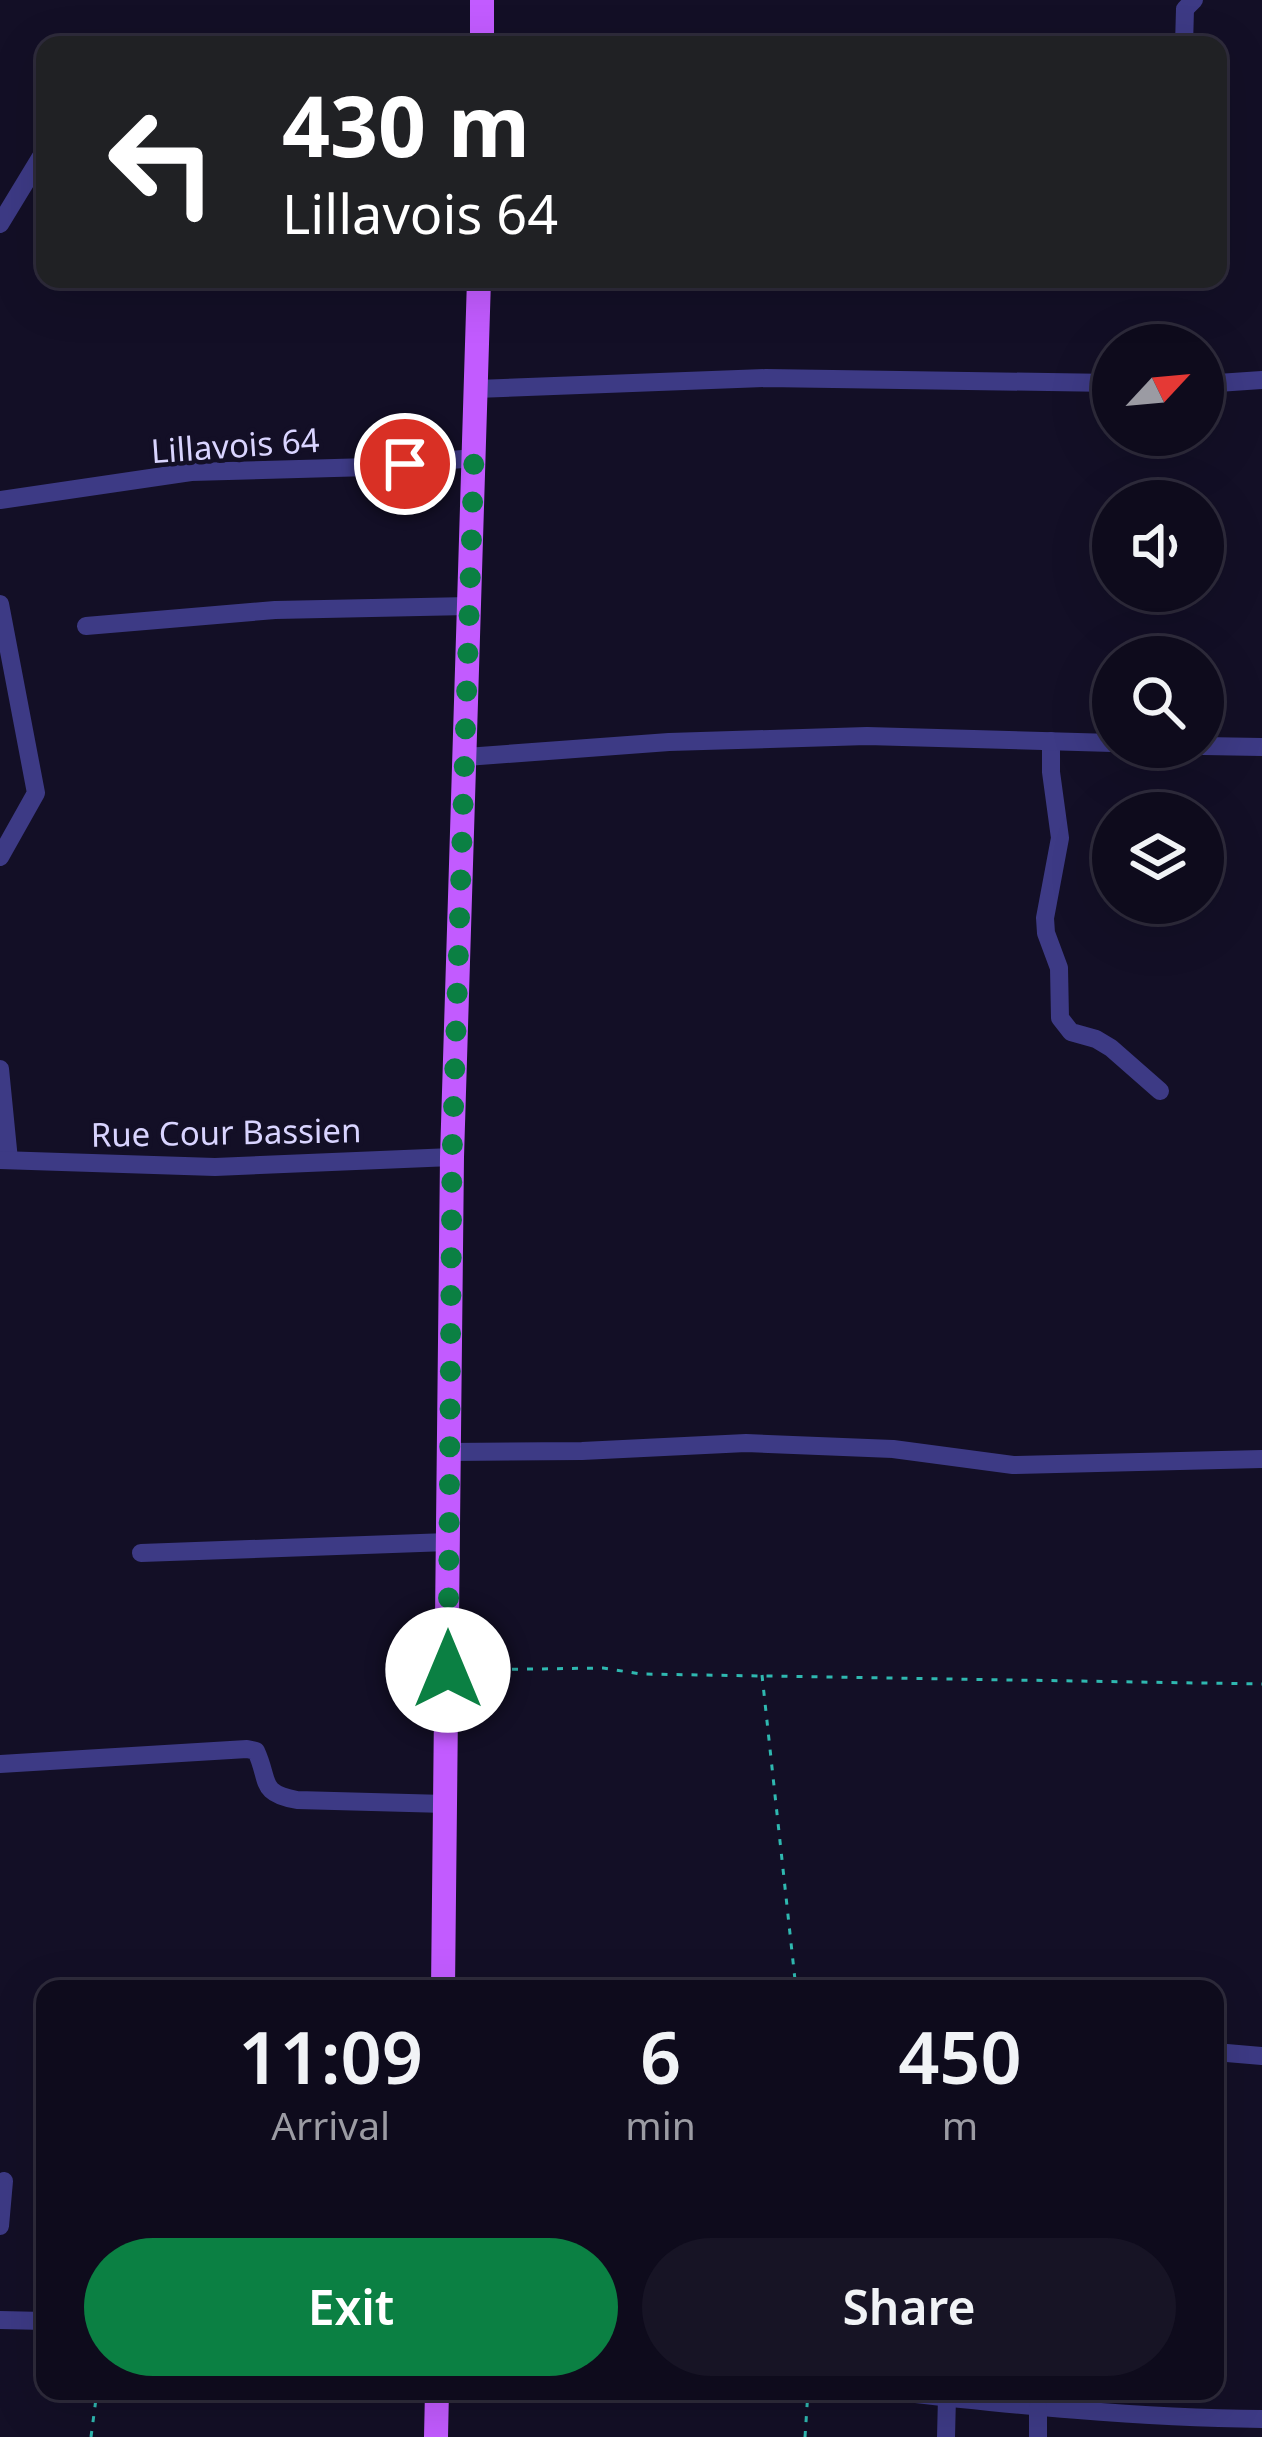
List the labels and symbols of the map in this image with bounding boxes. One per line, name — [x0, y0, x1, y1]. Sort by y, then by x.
north arrow — [1092, 324, 1224, 456]
pin — [354, 413, 456, 515]
street label: Lillavois 64 — [149, 417, 321, 473]
street label: Rue Cour Bassien — [90, 1107, 362, 1157]
position arrow — [385, 1607, 511, 1733]

